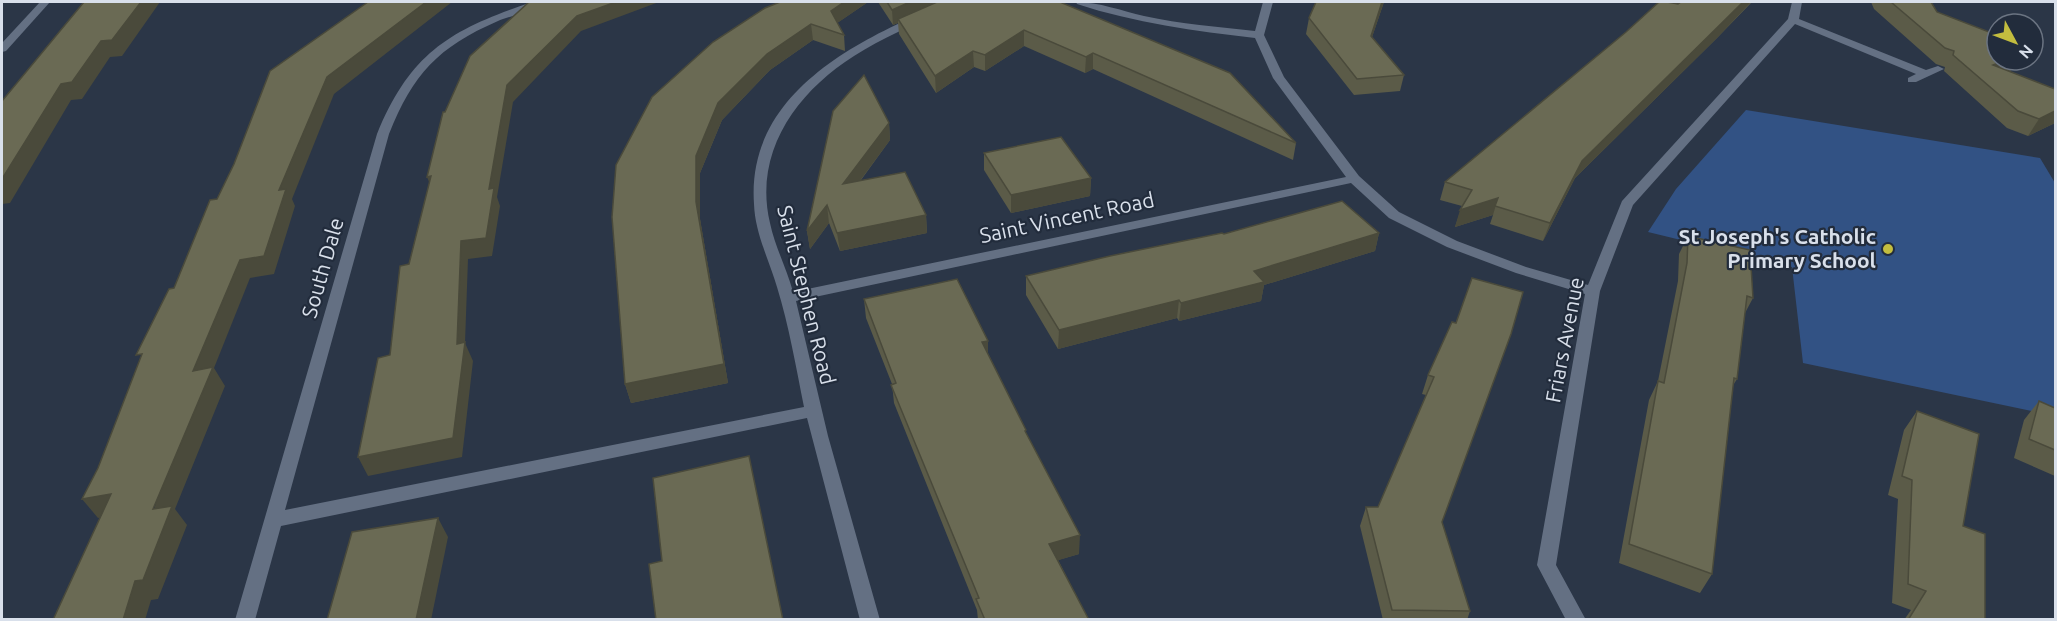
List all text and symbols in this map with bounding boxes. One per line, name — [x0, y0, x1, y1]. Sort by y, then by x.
north arrow — [1985, 12, 2045, 72]
text: N — [2016, 41, 2037, 62]
street label: Saint Vincent Road — [977, 187, 1156, 247]
street label: Saint Stephen Road — [773, 203, 841, 387]
street label: South Dale — [296, 215, 348, 321]
place label: St Joseph's Catholic Primary School — [1679, 224, 1876, 272]
marker: St Joseph's Catholic Primary School — [1881, 242, 1895, 256]
street label: Friars Avenue — [1540, 275, 1588, 405]

